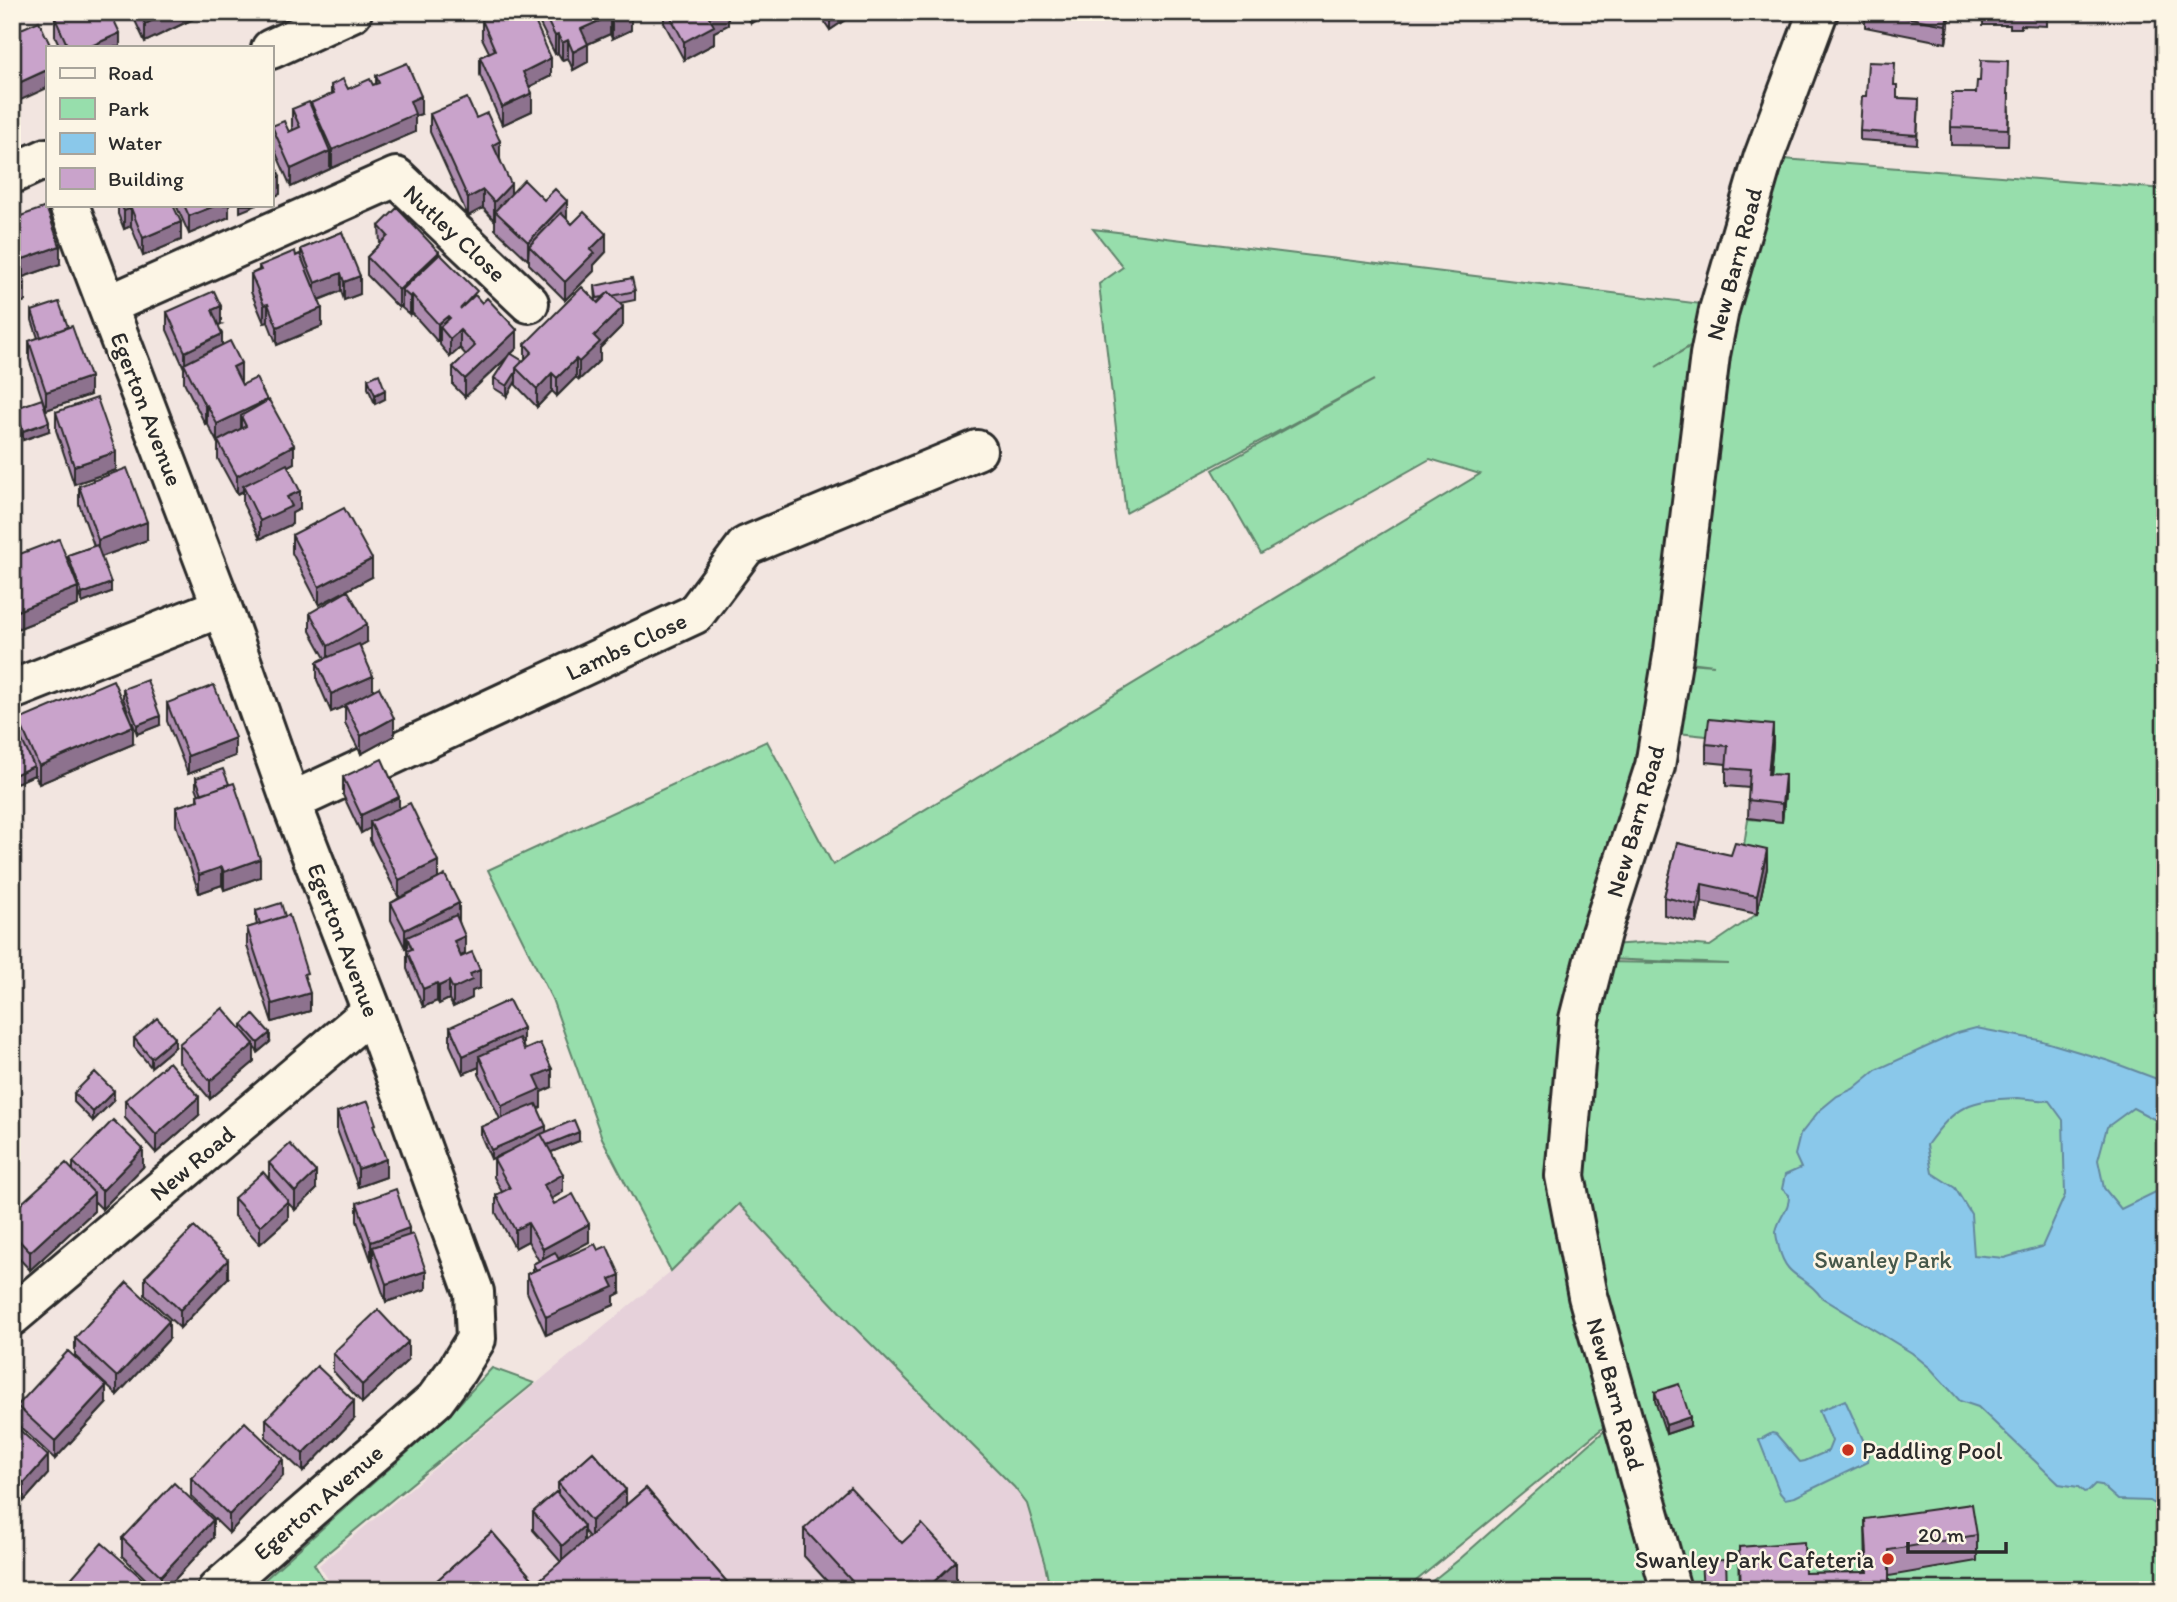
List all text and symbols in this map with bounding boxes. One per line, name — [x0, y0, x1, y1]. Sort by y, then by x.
legend — [46, 46, 273, 206]
text: Road — [108, 60, 154, 85]
text: Park — [108, 96, 150, 121]
text: Water — [108, 130, 162, 155]
text: Building — [108, 166, 184, 191]
street label: Nutley Close — [398, 178, 512, 288]
street label: New Barn Road — [1700, 184, 1768, 344]
street label: Egerton Avenue — [104, 328, 190, 490]
street label: Lambs Close — [561, 605, 691, 687]
street label: New Barn Road — [1599, 741, 1671, 901]
street label: Egerton Avenue — [301, 859, 387, 1021]
street label: New Road — [144, 1119, 240, 1207]
park label: Swanley Park — [1814, 1245, 1952, 1274]
street label: New Barn Road — [1580, 1314, 1652, 1474]
place label: Paddling Pool — [1862, 1436, 2003, 1465]
street label: Egerton Avenue — [247, 1438, 389, 1566]
marker: Paddling Pool — [1840, 1442, 1856, 1458]
scale bar — [1908, 1511, 2006, 1555]
text: 20 m — [1918, 1522, 1965, 1547]
place label: Swanley Park Cafeteria — [1635, 1545, 1874, 1574]
marker: Swanley Park Cafeteria — [1880, 1551, 1896, 1567]

